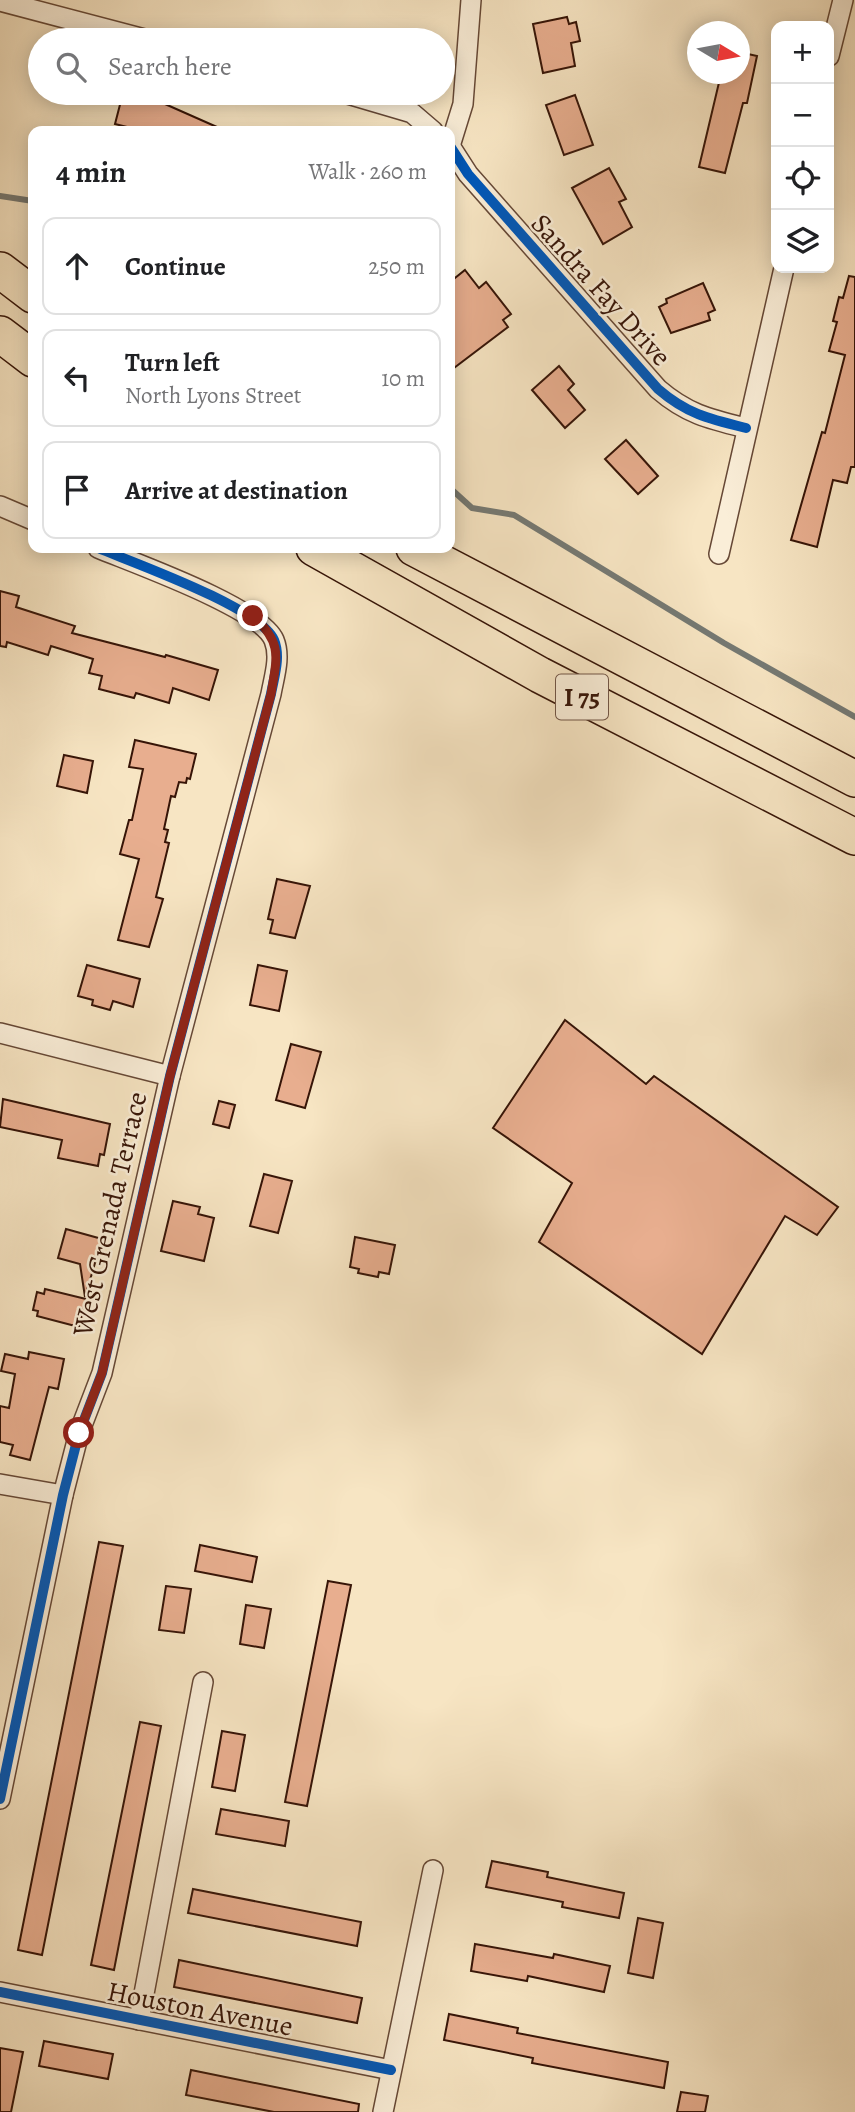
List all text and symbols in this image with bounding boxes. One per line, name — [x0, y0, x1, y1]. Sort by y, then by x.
north arrow — [687, 21, 750, 84]
map controls — [771, 21, 834, 273]
button: + — [771, 21, 834, 84]
search box — [28, 28, 455, 105]
icon: search — [52, 48, 90, 86]
text: Search here — [108, 49, 232, 84]
button: − — [771, 84, 834, 147]
button: locate — [771, 147, 834, 210]
text: 4 min — [56, 152, 126, 192]
text: Walk · 260 m — [308, 156, 427, 187]
street label: Sandra Fay Drive — [522, 205, 680, 375]
button: layers — [771, 210, 834, 273]
icon: ahead — [58, 247, 96, 285]
text: Continue — [125, 249, 226, 284]
text: 250 m — [368, 251, 425, 282]
text: Turn left — [125, 345, 220, 380]
icon: left — [58, 359, 96, 397]
text: 10 m — [381, 363, 425, 394]
text: North Lyons Street — [125, 380, 301, 411]
icon: arrive — [58, 471, 96, 509]
text: Arrive at destination — [125, 473, 348, 508]
route end — [237, 600, 268, 631]
road number: I 75 — [556, 674, 608, 720]
street label: West Grenada Terrace — [63, 1088, 157, 1341]
route start — [63, 1417, 94, 1448]
street label: Houston Avenue — [104, 1972, 296, 2046]

